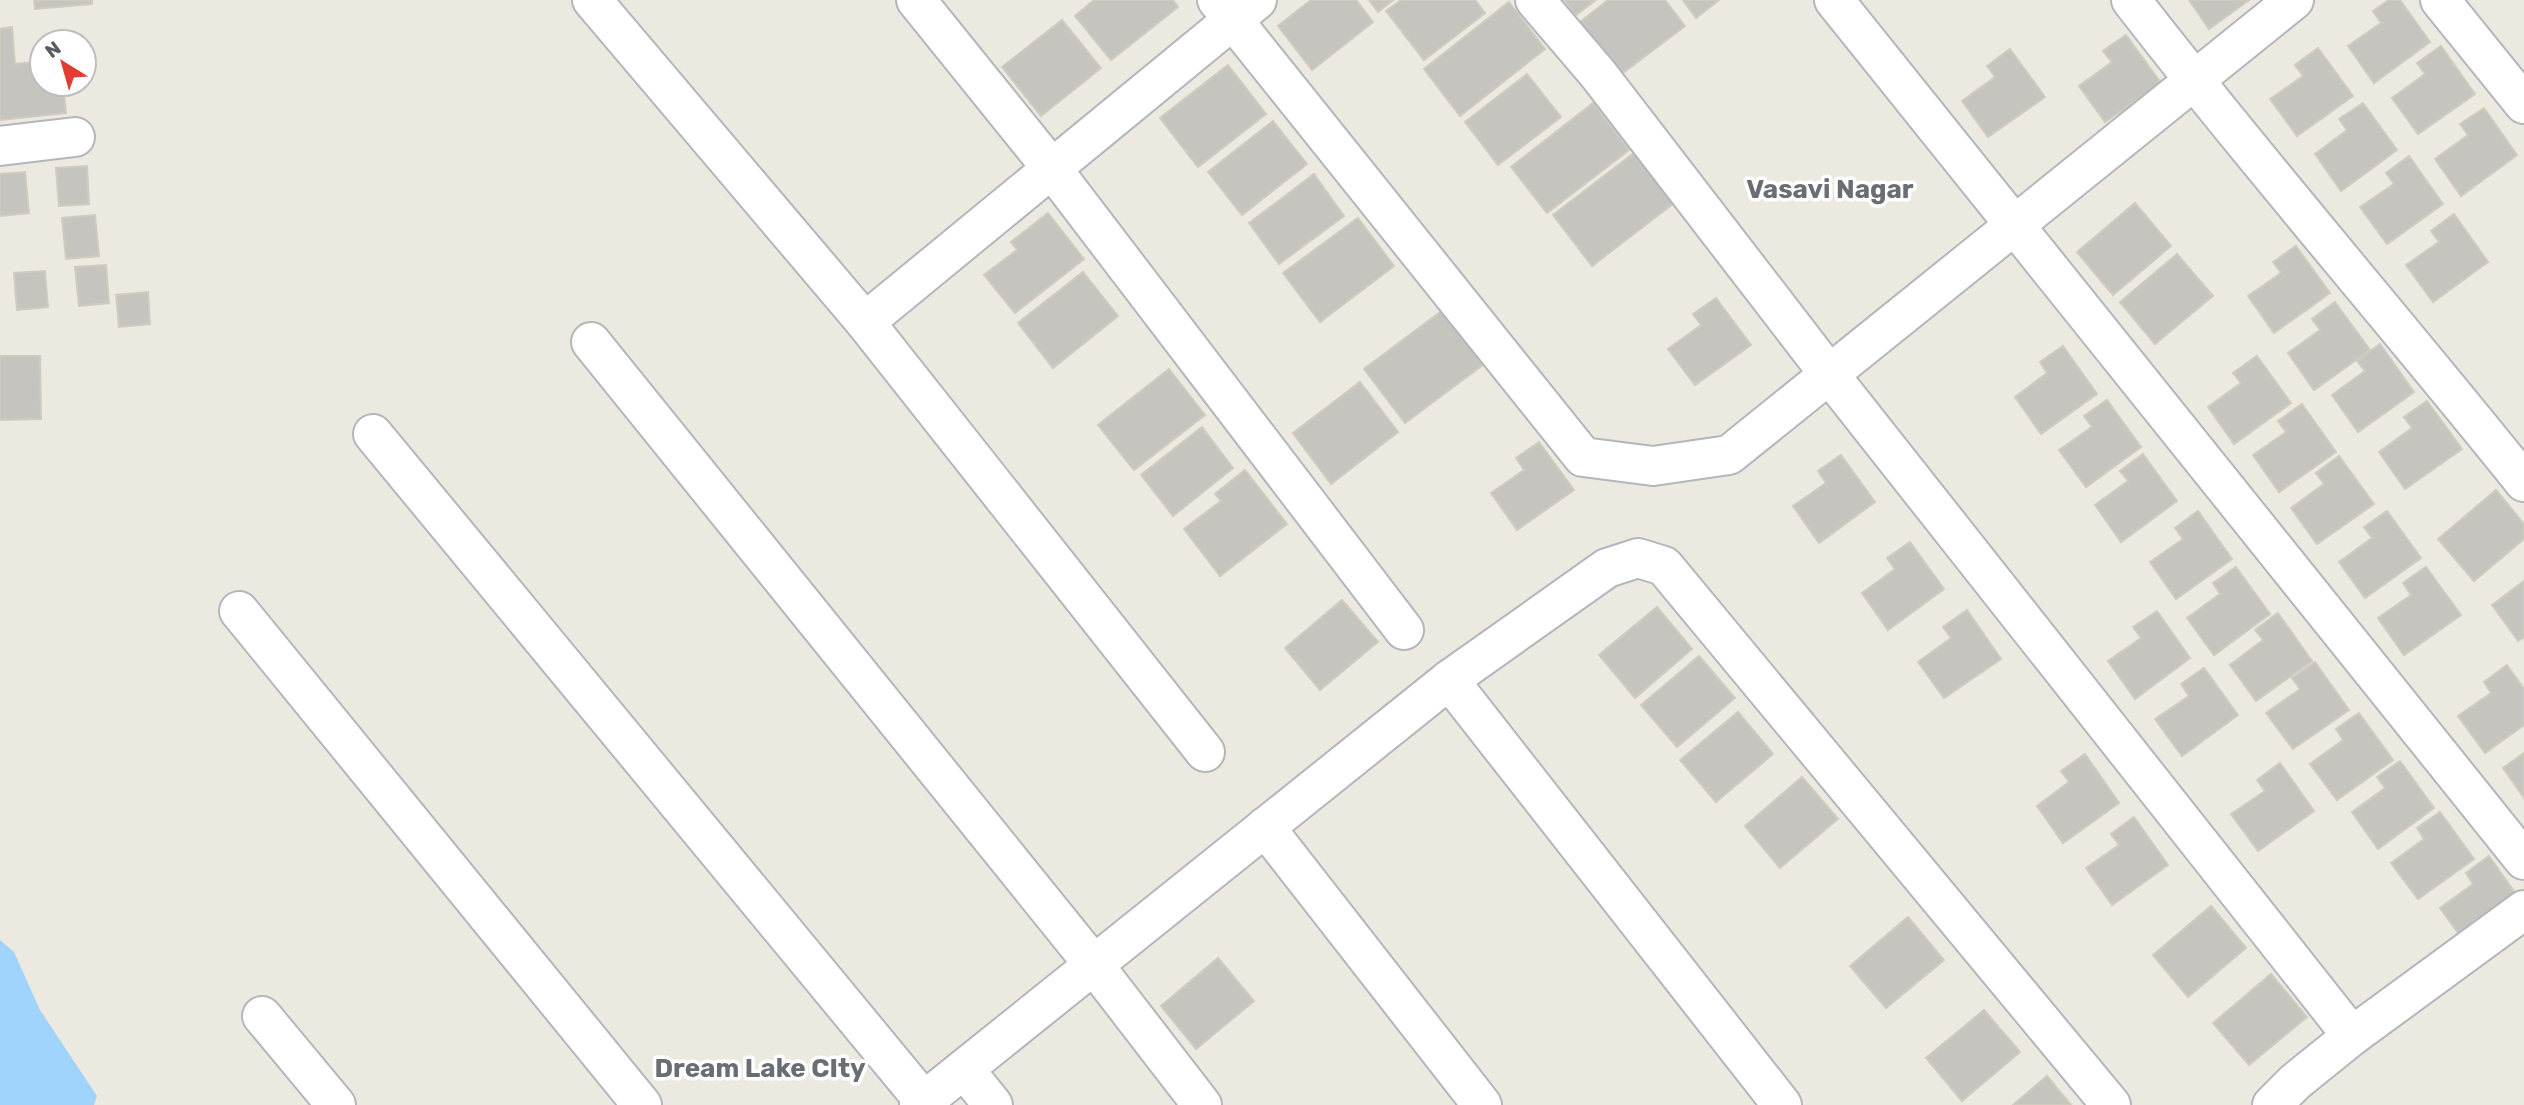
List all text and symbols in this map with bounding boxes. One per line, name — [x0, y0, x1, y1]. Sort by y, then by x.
north arrow — [28, 28, 98, 98]
text: N — [41, 37, 65, 63]
district label: Vasavi Nagar — [1746, 174, 1914, 205]
district label: Dream Lake CIty — [654, 1053, 866, 1084]

